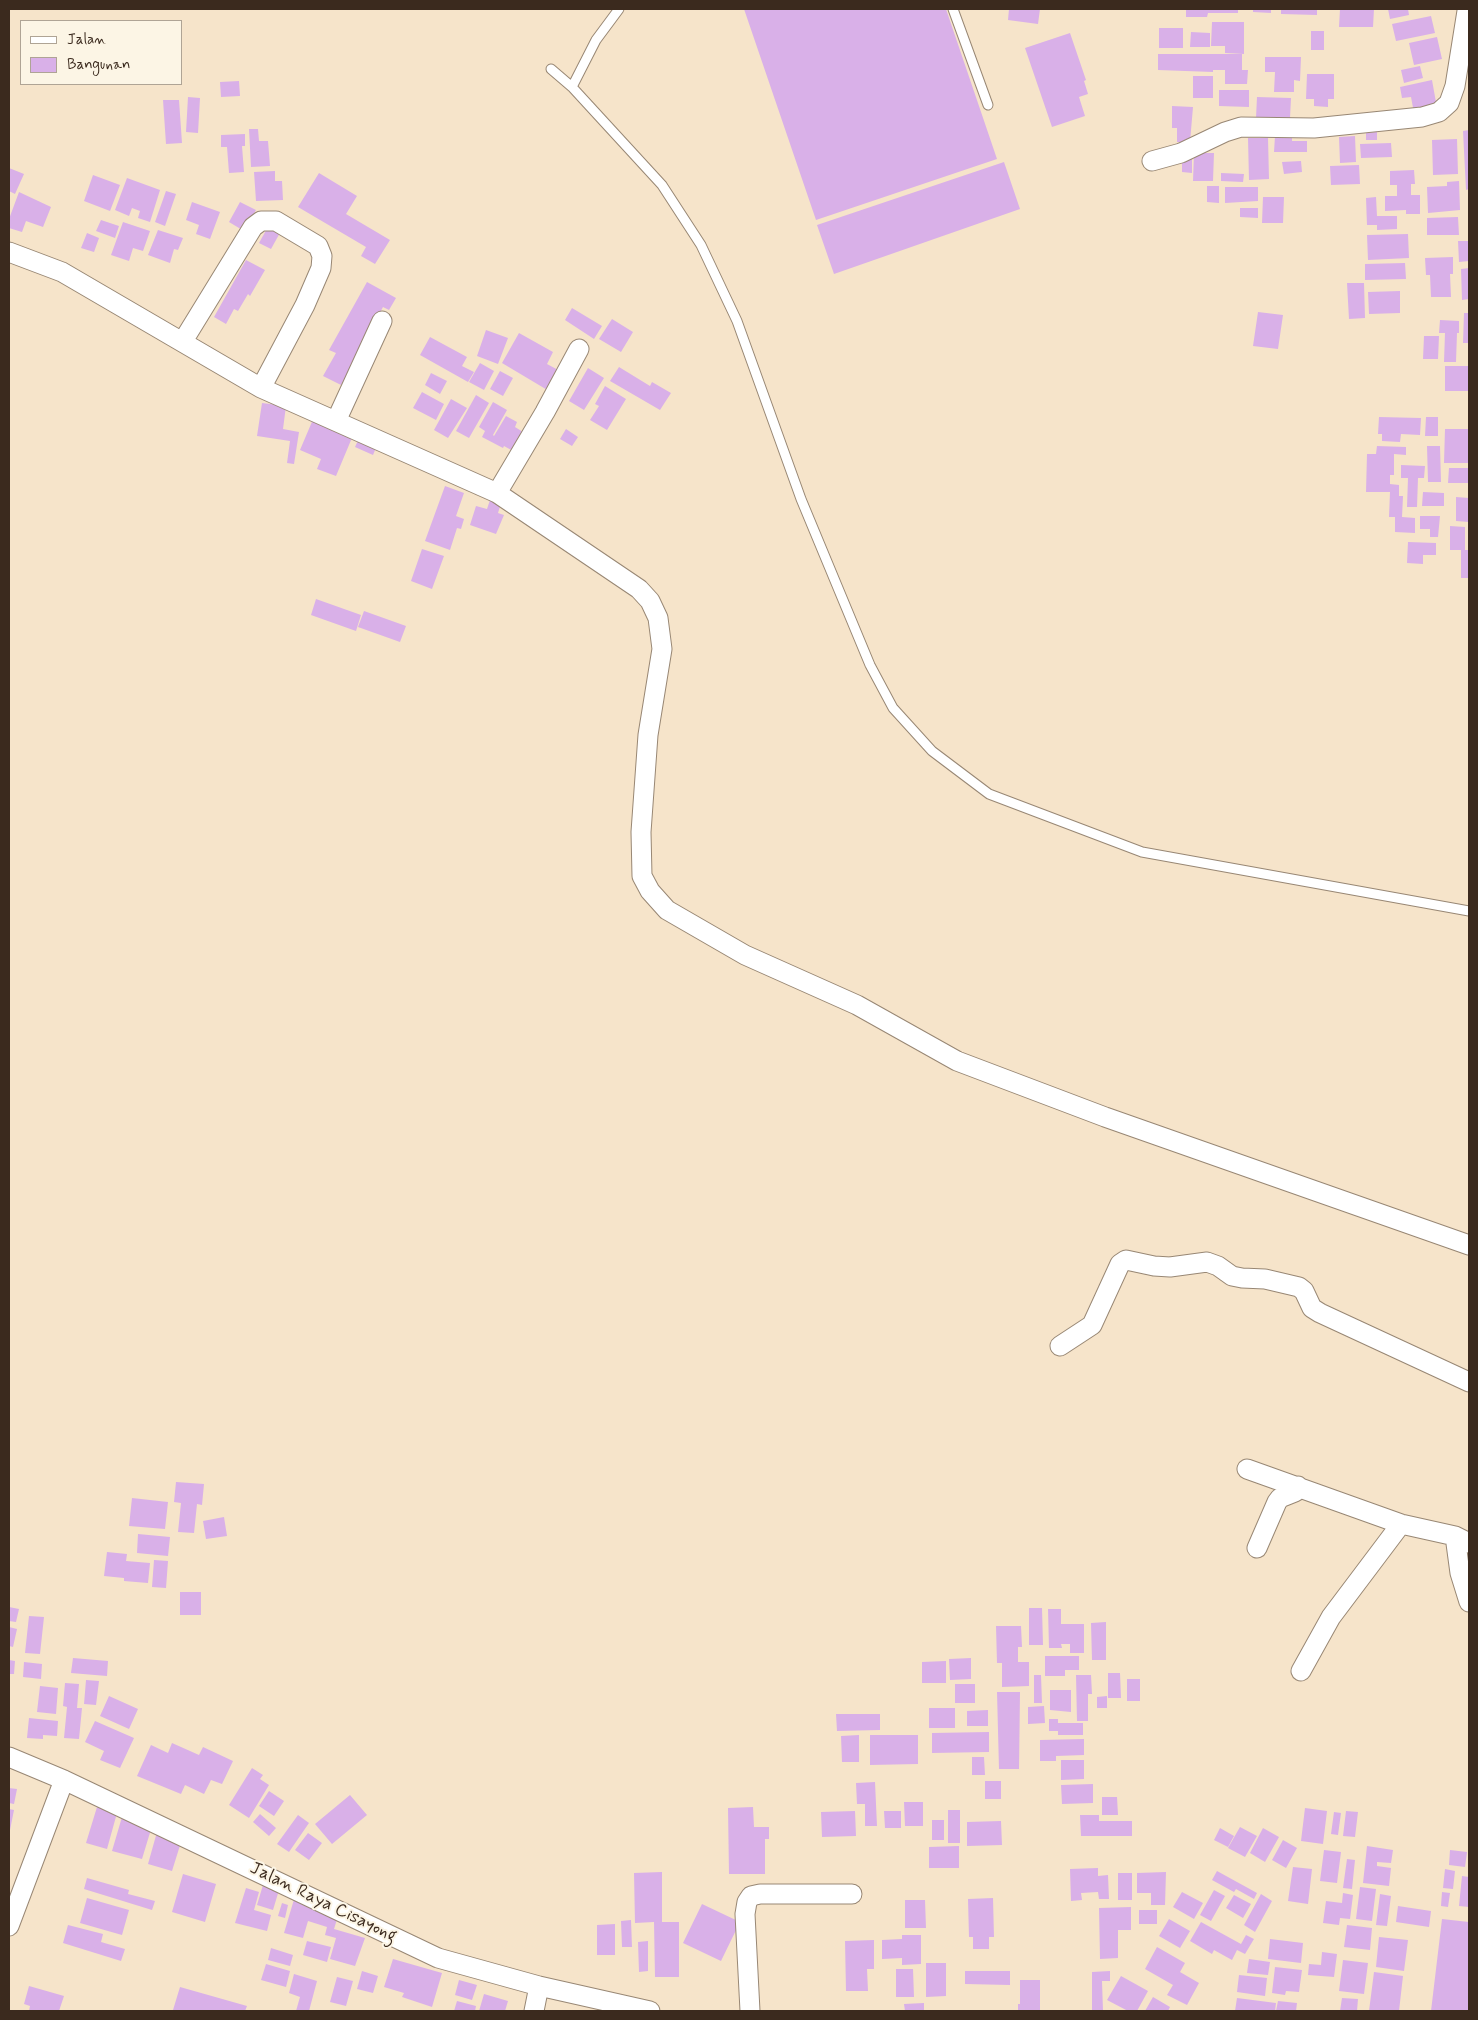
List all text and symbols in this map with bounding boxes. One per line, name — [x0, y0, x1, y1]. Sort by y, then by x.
legend — [20, 20, 182, 85]
text: Jalan — [67, 30, 106, 50]
text: Bangunan — [67, 55, 130, 75]
street label: Jalan Raya Cisayong — [246, 1858, 400, 1948]

